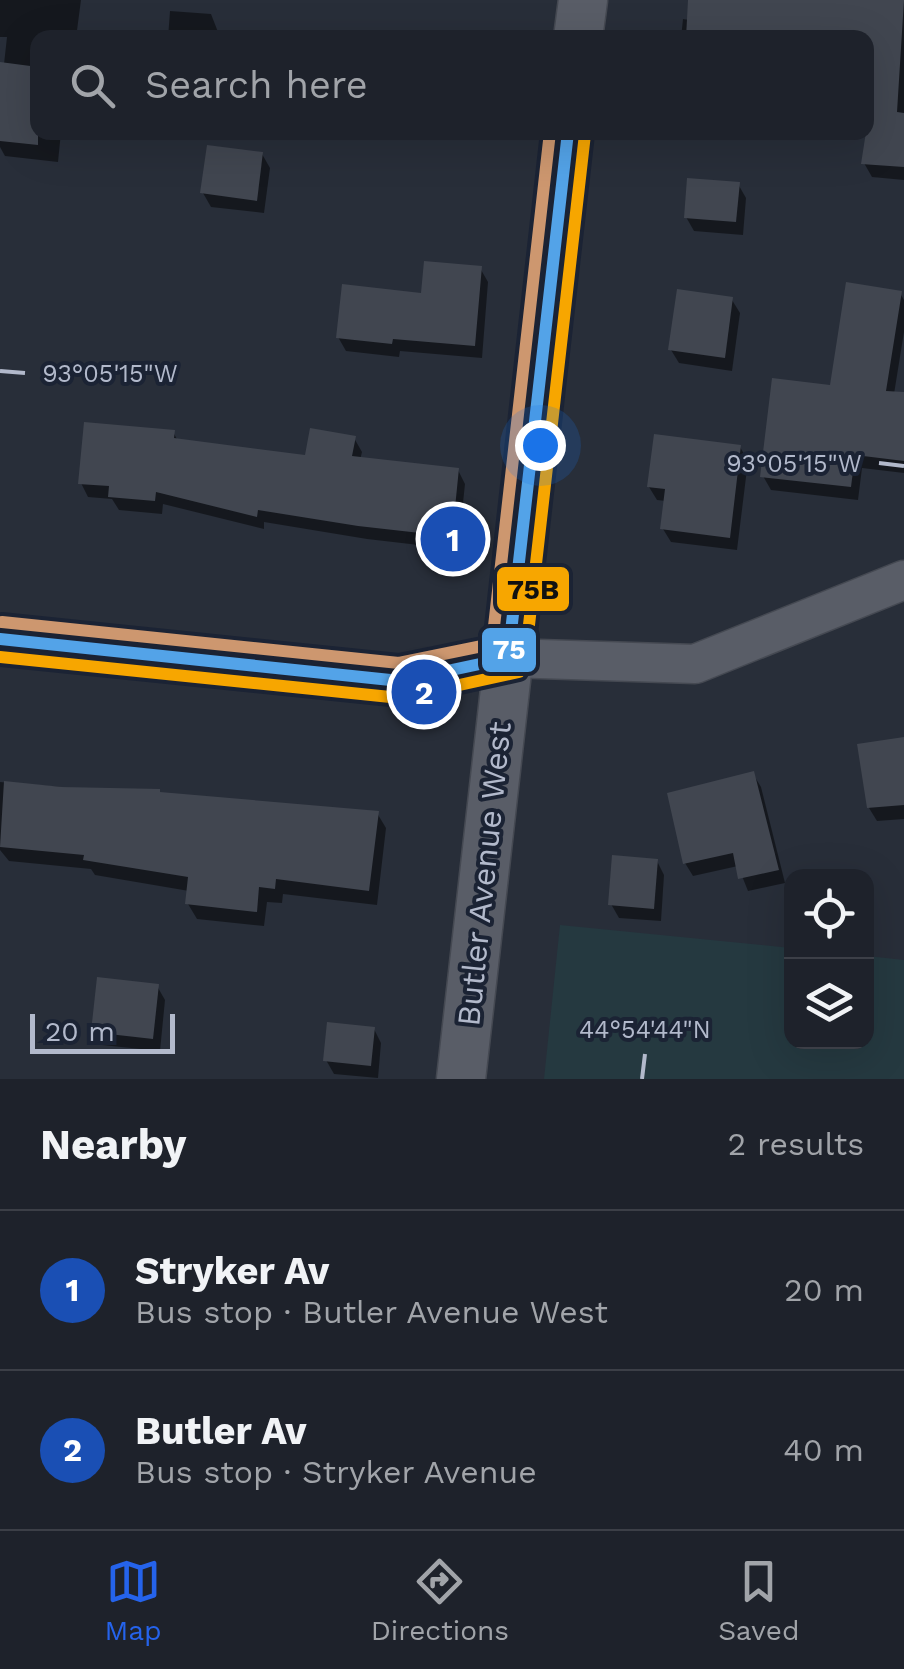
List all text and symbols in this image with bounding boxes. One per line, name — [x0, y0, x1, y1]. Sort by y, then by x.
search box — [30, 30, 874, 140]
icon: search — [65, 58, 120, 113]
text: Search here — [145, 63, 368, 107]
text: 93°05'15"W — [42, 359, 178, 388]
your location — [515, 420, 566, 471]
text: 93°05'15"W — [726, 449, 862, 478]
pin: 1 — [420, 502, 486, 576]
line badge: 75B — [495, 565, 571, 613]
text: 75B — [507, 573, 559, 606]
line badge: 75 — [480, 626, 538, 674]
text: 75 — [492, 633, 526, 666]
pin: 2 — [392, 654, 456, 730]
street label: Butler Avenue West — [449, 720, 519, 1028]
map controls — [784, 869, 874, 1049]
button: locate — [784, 869, 874, 959]
button: layers — [784, 959, 874, 1049]
scale bar — [30, 1009, 175, 1054]
text: 20 m — [45, 1015, 115, 1048]
text: 44°54'44"N — [579, 1015, 711, 1044]
text: Nearby — [40, 1120, 187, 1169]
text: 2 results — [727, 1125, 864, 1163]
text: Stryker Av — [135, 1249, 329, 1293]
text: 1 — [66, 1271, 79, 1309]
text: 20 m — [784, 1271, 864, 1309]
text: Bus stop · Butler Avenue West — [135, 1293, 608, 1331]
text: Butler Av — [135, 1409, 307, 1453]
text: 2 — [63, 1431, 82, 1469]
text: 40 m — [783, 1431, 864, 1469]
text: Bus stop · Stryker Avenue — [135, 1453, 537, 1491]
tab: Map — [105, 1554, 162, 1647]
tab: Directions — [371, 1554, 509, 1647]
tab: Saved — [718, 1554, 799, 1647]

